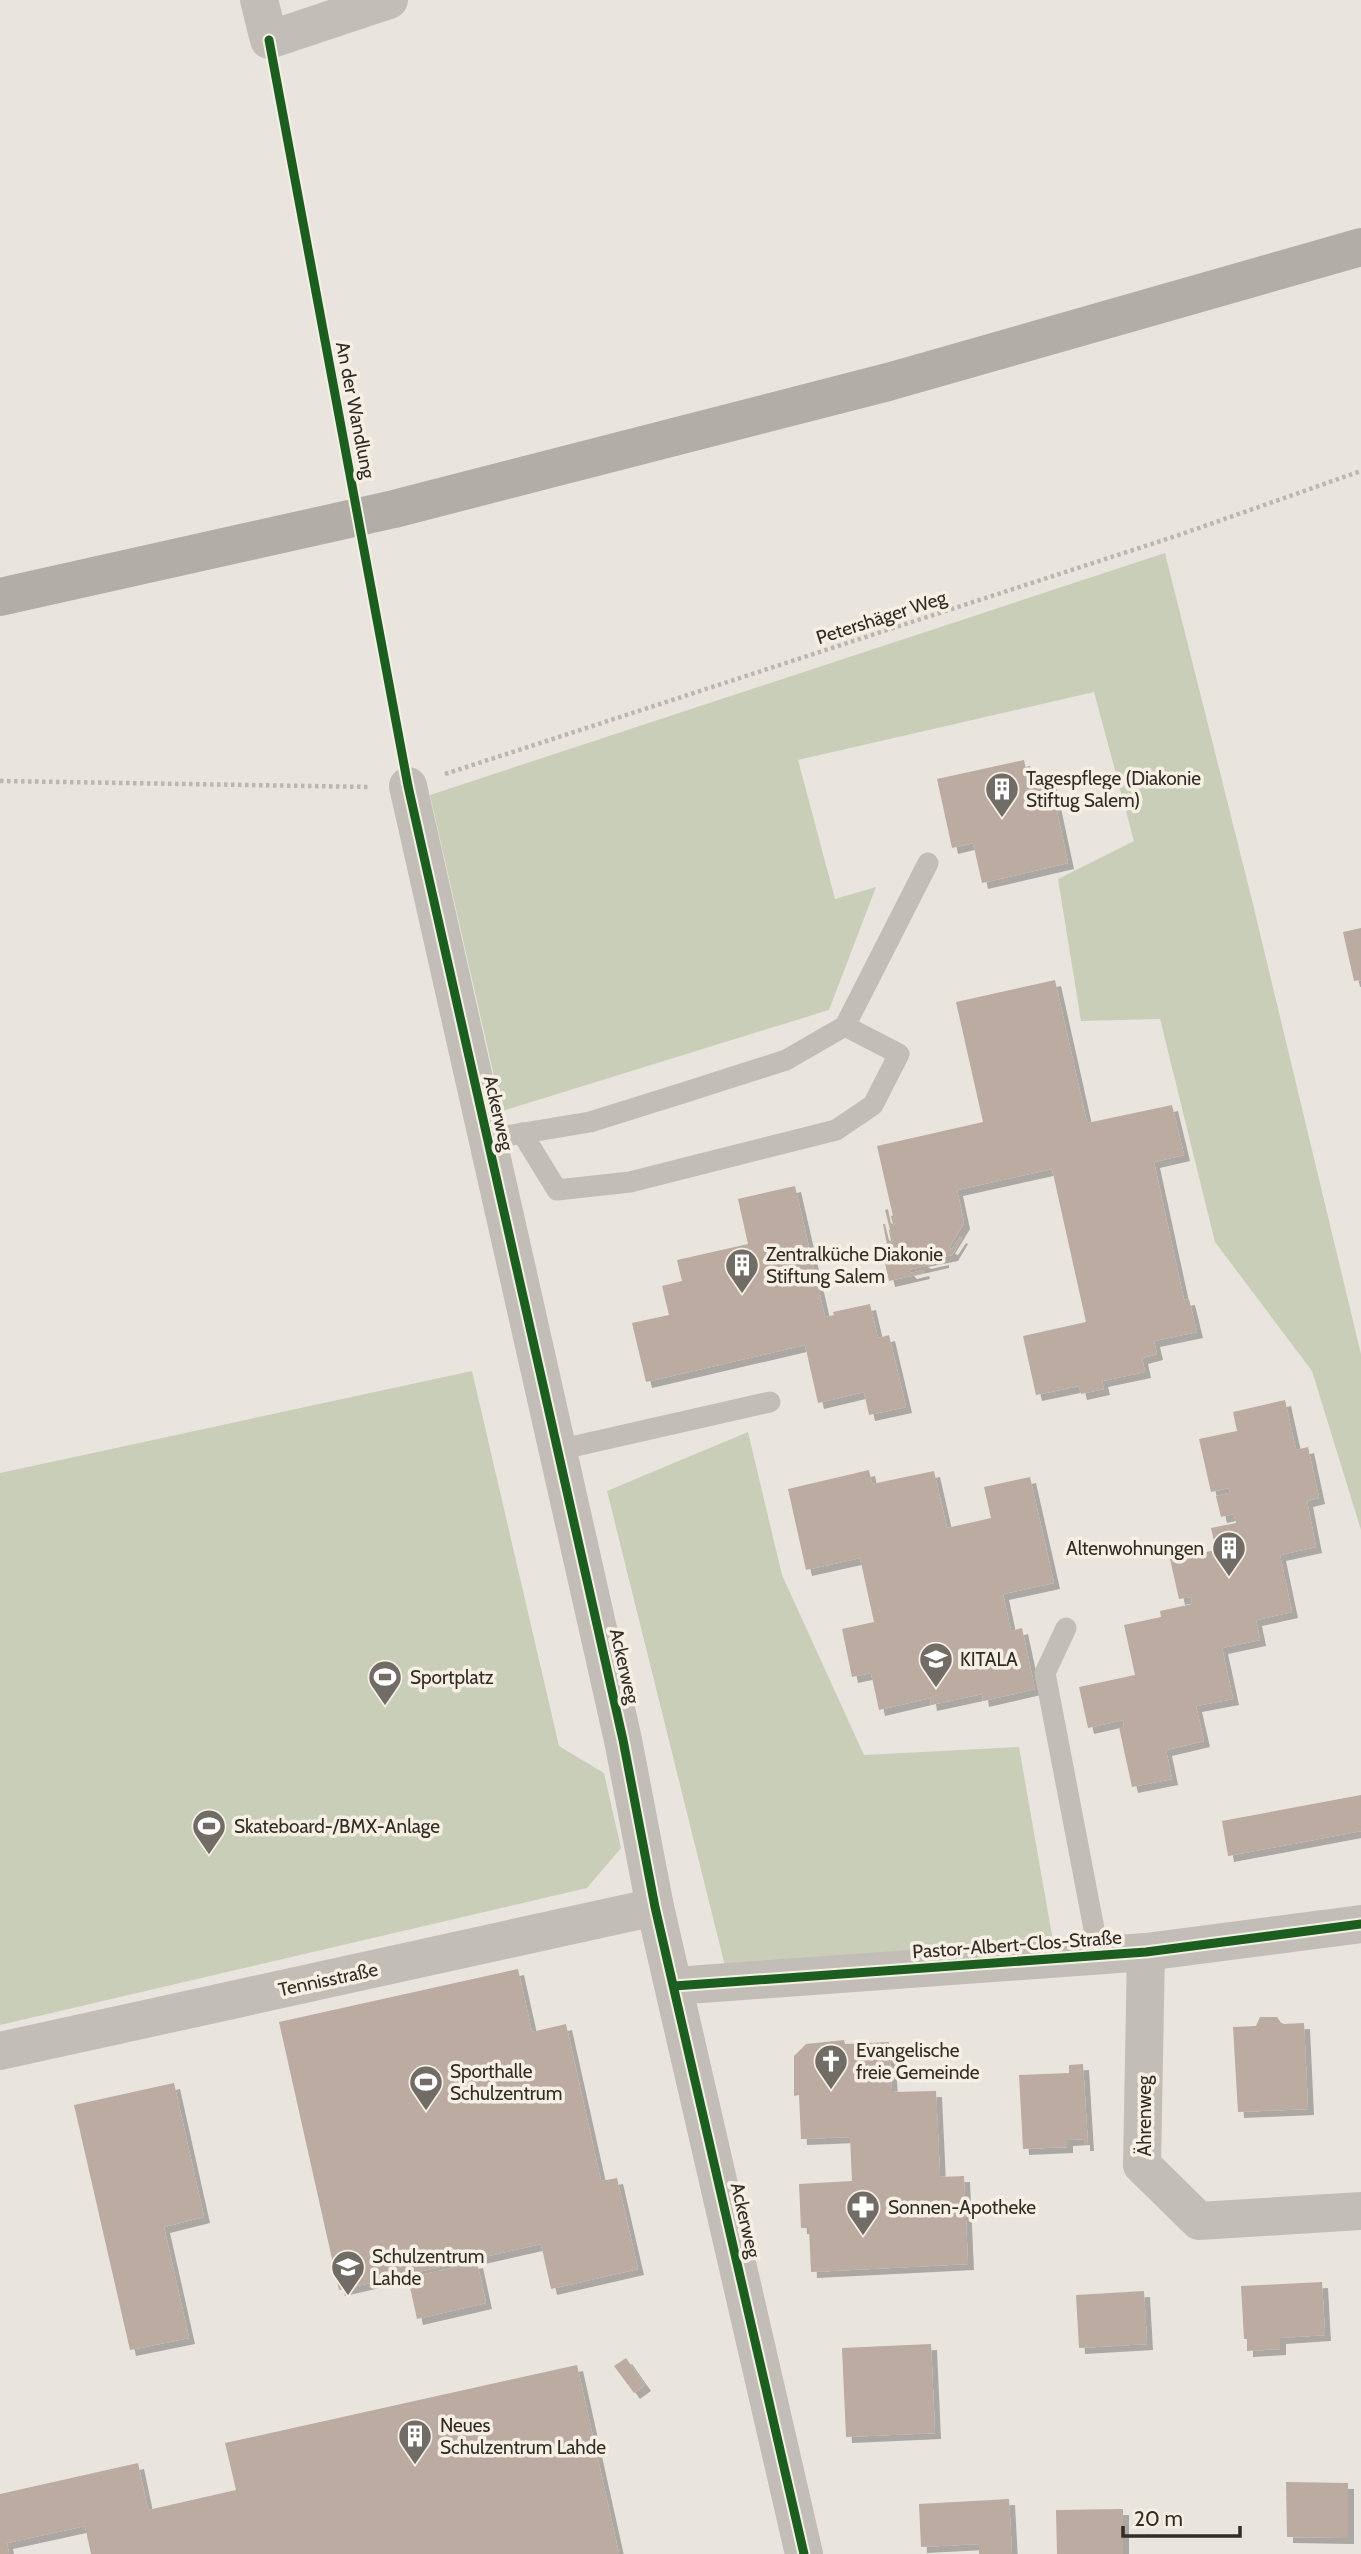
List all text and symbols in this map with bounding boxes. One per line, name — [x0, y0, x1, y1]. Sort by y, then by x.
street label: An der Wandlung — [331, 340, 380, 481]
street label: Petershäger Weg — [813, 585, 950, 649]
place label: Tagespflege (Diakonie Stiftug Salem) — [1026, 767, 1201, 812]
building icon: Tagespflege (Diakonie Stiftug Salem) — [983, 770, 1021, 819]
street label: Ackerweg — [479, 1073, 518, 1154]
place label: Zentralküche Diakonie Stiftung Salem — [766, 1243, 943, 1288]
building icon: Zentralküche Diakonie Stiftung Salem — [723, 1246, 761, 1295]
building icon: Altenwohnungen — [1210, 1529, 1248, 1578]
place label: Altenwohnungen — [1066, 1537, 1204, 1560]
street label: Ackerweg — [605, 1626, 644, 1707]
school or university icon: KITALA — [917, 1640, 955, 1689]
place label: KITALA — [960, 1648, 1018, 1671]
sports icon: Sportplatz — [366, 1658, 404, 1707]
place label: Sportplatz — [410, 1666, 494, 1689]
sports icon: Skateboard-/BMX-Anlage — [190, 1807, 228, 1856]
place label: Skateboard-/BMX-Anlage — [234, 1815, 440, 1838]
street label: Pastor-Albert-Clos-Straße — [912, 1926, 1123, 1963]
street label: Tennisstraße — [276, 1958, 380, 2001]
place label: Evangelische freie Gemeinde — [856, 2039, 980, 2084]
church icon: Evangelische freie Gemeinde — [812, 2042, 850, 2091]
place label: Sporthalle Schulzentrum — [450, 2060, 562, 2105]
sports icon: Sporthalle Schulzentrum — [407, 2063, 445, 2112]
street label: Ährenweg — [1133, 2075, 1156, 2156]
street label: Ackerweg — [726, 2180, 765, 2261]
pharmacy icon: Sonnen-Apotheke — [844, 2188, 882, 2237]
place label: Sonnen-Apotheke — [888, 2196, 1036, 2219]
place label: Schulzentrum Lahde — [372, 2245, 484, 2290]
school or university icon: Schulzentrum Lahde — [329, 2248, 367, 2297]
place label: Neues Schulzentrum Lahde — [440, 2414, 606, 2459]
building icon: Neues Schulzentrum Lahde — [396, 2417, 434, 2466]
scale bar — [1123, 2494, 1240, 2538]
text: 20 m — [1134, 2506, 1183, 2531]

